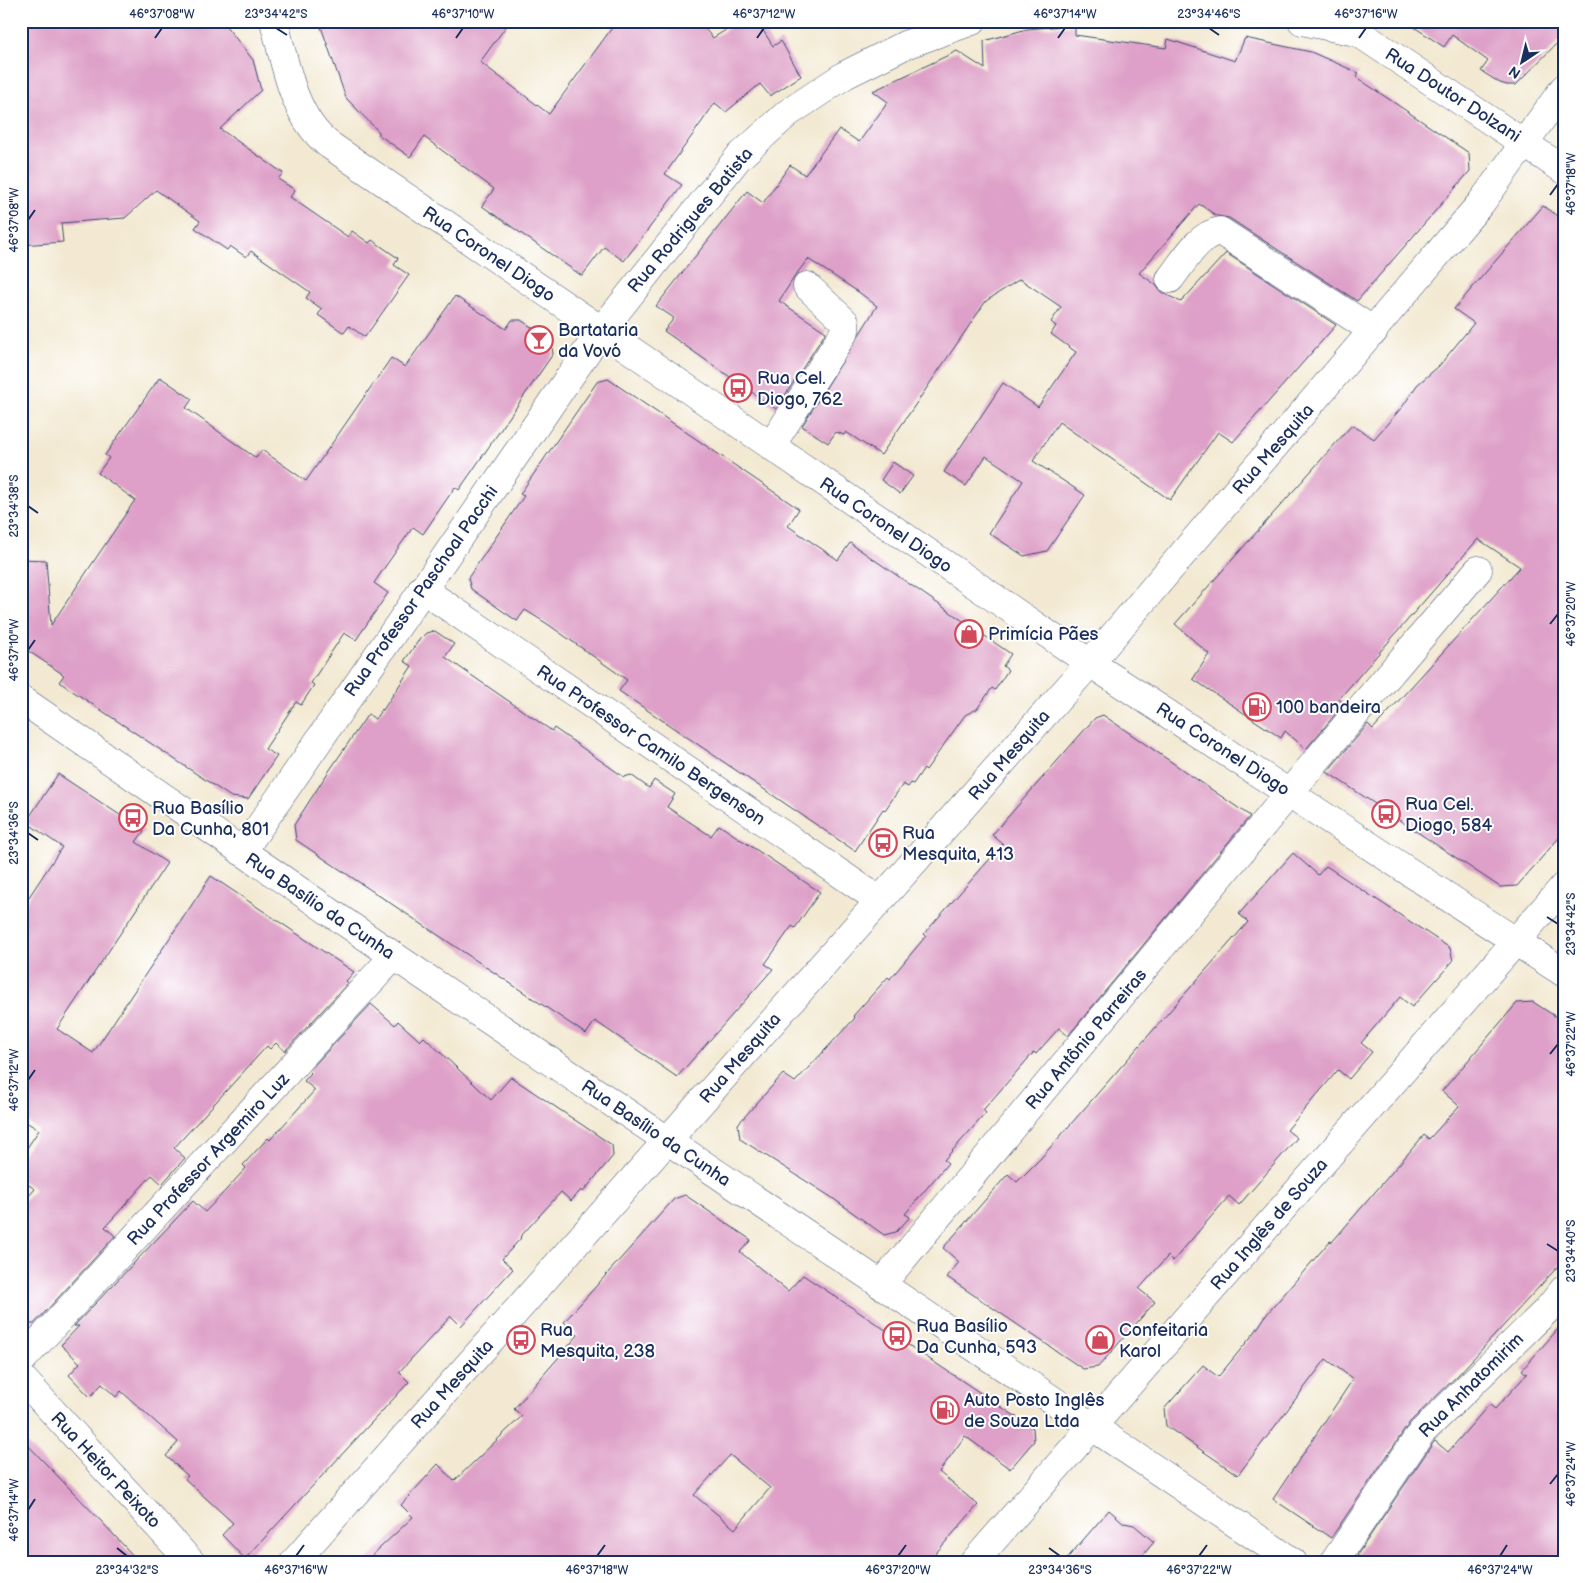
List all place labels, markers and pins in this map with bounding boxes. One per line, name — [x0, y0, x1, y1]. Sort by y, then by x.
place label: Bartataria da Vovó — [558, 320, 638, 362]
bar icon: Bartataria da Vovó — [524, 325, 554, 355]
place label: Rua Cel. Diogo, 762 — [757, 368, 843, 410]
bus stop icon: Rua Cel. Diogo, 762 — [723, 373, 753, 403]
shop icon: Primícia Pães — [954, 619, 984, 649]
place label: Primícia Pães — [988, 624, 1099, 645]
fuel station icon: 100 bandeira — [1242, 692, 1272, 722]
place label: 100 bandeira — [1276, 697, 1381, 718]
place label: Rua Cel. Diogo, 584 — [1405, 794, 1492, 836]
place label: Rua Basílio Da Cunha, 801 — [152, 798, 269, 840]
bus stop icon: Rua Cel. Diogo, 584 — [1371, 799, 1401, 829]
bus stop icon: Rua Basílio Da Cunha, 801 — [118, 803, 148, 833]
place label: Rua Mesquita, 413 — [902, 823, 1014, 865]
bus stop icon: Rua Mesquita, 413 — [868, 828, 898, 858]
place label: Rua Basílio Da Cunha, 593 — [916, 1316, 1037, 1358]
place label: Rua Mesquita, 238 — [540, 1320, 655, 1362]
place label: Confeitaria Karol — [1119, 1320, 1208, 1362]
bus stop icon: Rua Basílio Da Cunha, 593 — [882, 1321, 912, 1351]
bus stop icon: Rua Mesquita, 238 — [506, 1325, 536, 1355]
shop icon: Confeitaria Karol — [1085, 1325, 1115, 1355]
place label: Auto Posto Inglês de Souza Ltda — [964, 1390, 1105, 1432]
fuel station icon: Auto Posto Inglês de Souza Ltda — [930, 1395, 960, 1425]

